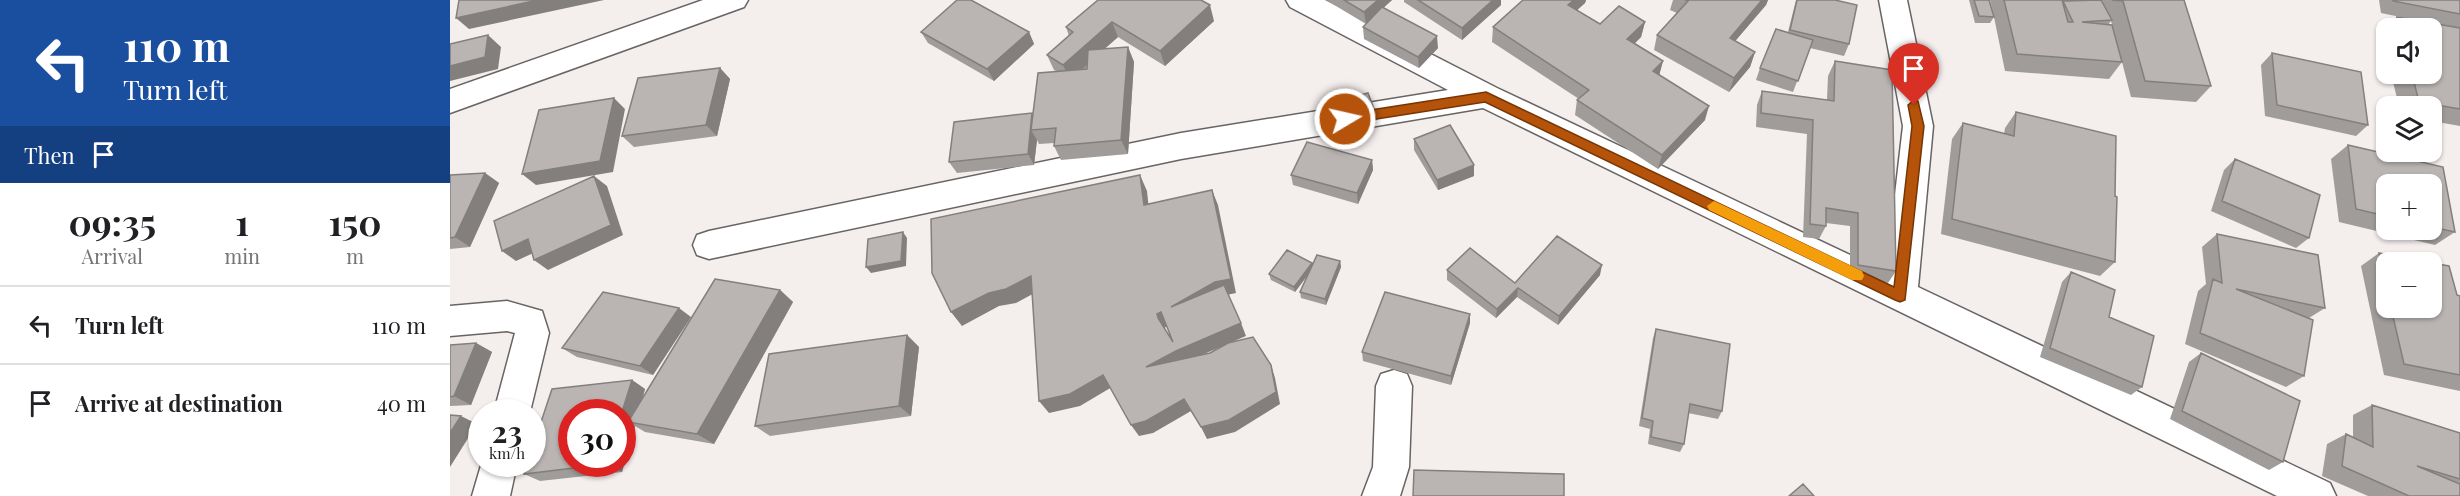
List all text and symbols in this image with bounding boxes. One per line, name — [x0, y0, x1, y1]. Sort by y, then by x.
text: 110 m — [123, 17, 230, 73]
map controls — [2376, 18, 2442, 318]
button: sound — [2376, 18, 2442, 84]
icon: left — [24, 24, 102, 102]
pin — [1888, 43, 1939, 105]
icon: arrive — [1897, 52, 1930, 85]
text: Turn left — [123, 71, 227, 107]
position arrow — [1313, 87, 1377, 151]
button: layers — [2376, 96, 2442, 162]
icon: arrive — [87, 138, 120, 171]
text: Then — [24, 140, 75, 170]
button: + — [2376, 174, 2442, 240]
text: 09:35 — [68, 197, 156, 245]
text: 1 — [235, 197, 249, 245]
text: 150 — [328, 197, 382, 245]
text: Arrival — [81, 242, 143, 269]
text: min — [224, 242, 260, 269]
text: m — [346, 242, 364, 269]
button: − — [2376, 252, 2442, 318]
icon: left — [24, 309, 57, 342]
text: Turn left — [75, 310, 164, 340]
text: 110 m — [372, 310, 426, 340]
icon: arrive — [24, 387, 57, 420]
text: Arrive at destination — [75, 388, 283, 418]
text: 40 m — [377, 388, 426, 418]
speed limit sign: 30 — [558, 399, 636, 477]
text: 23 — [492, 411, 522, 451]
text: km/h — [489, 443, 525, 463]

